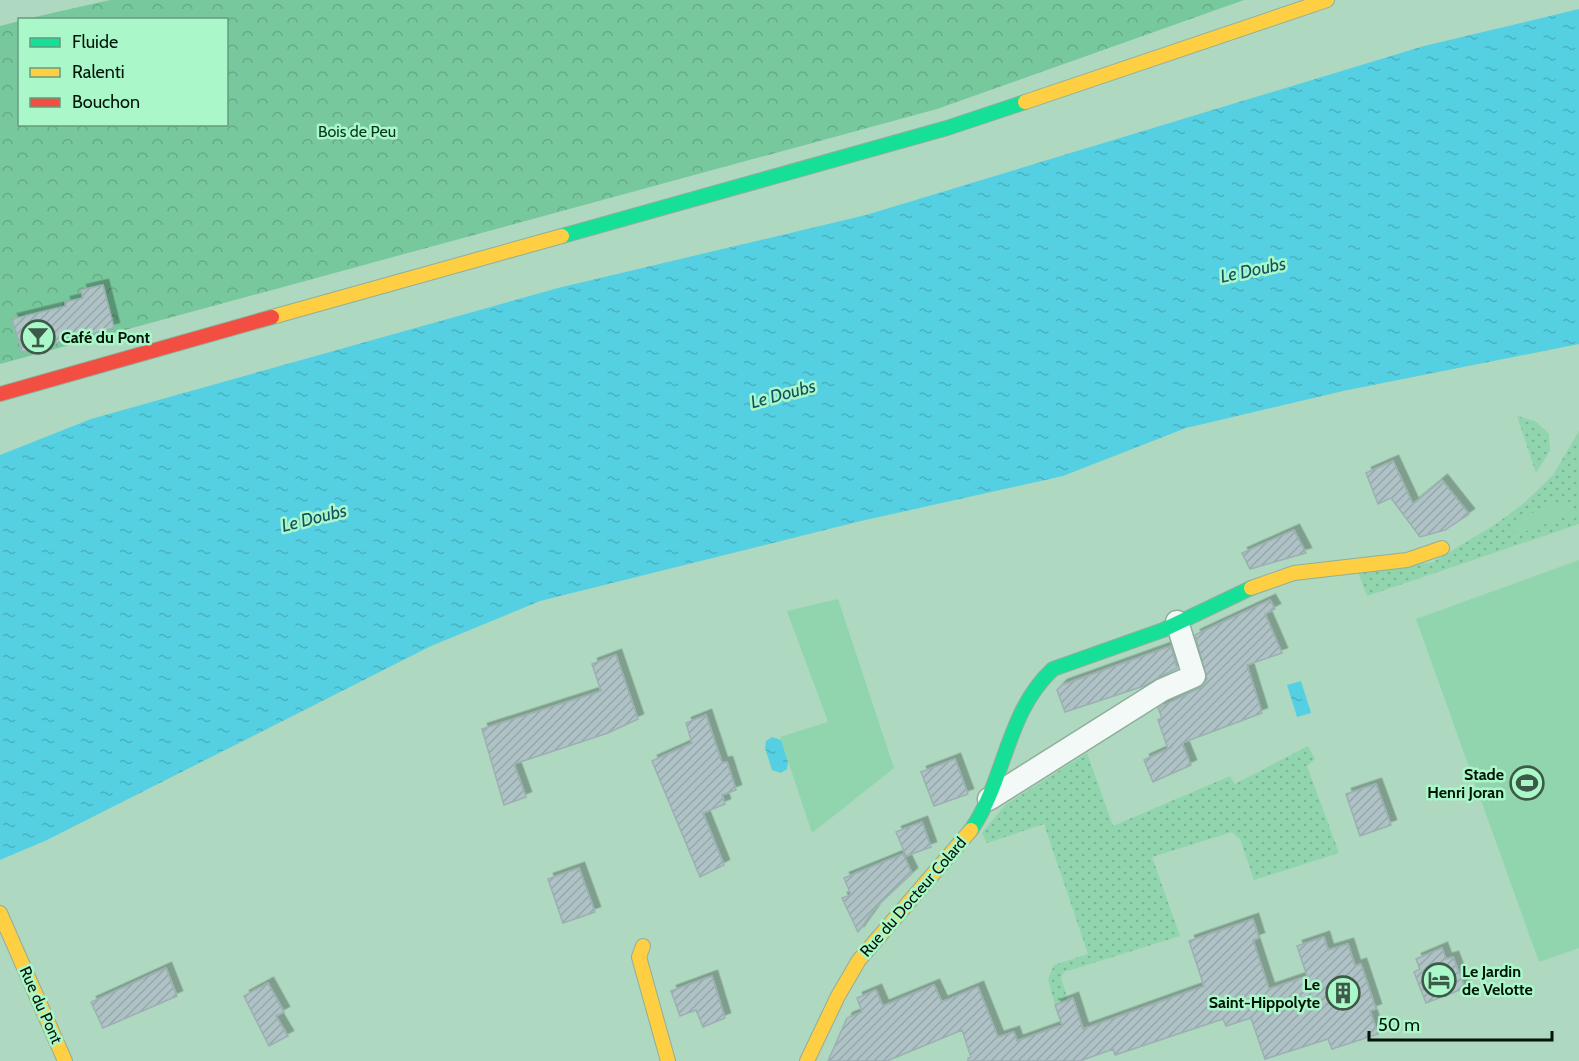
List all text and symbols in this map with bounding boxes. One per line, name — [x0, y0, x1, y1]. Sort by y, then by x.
legend — [18, 18, 228, 126]
text: Fluide — [72, 31, 118, 53]
text: Ralenti — [72, 61, 125, 83]
text: Bouchon — [72, 91, 140, 113]
park label: Bois de Peu — [318, 122, 396, 141]
water label: Le Doubs — [1218, 252, 1288, 288]
bar icon: Café du Pont — [20, 319, 56, 355]
place label: Café du Pont — [61, 328, 151, 347]
water label: Le Doubs — [748, 375, 818, 413]
water label: Le Doubs — [279, 499, 349, 537]
place label: Stade Henri Joran — [1427, 765, 1504, 802]
sports icon: Stade Henri Joran — [1509, 765, 1545, 801]
street label: Rue du Docteur Colard — [856, 833, 970, 961]
hotel icon: Le Jardin de Velotte — [1421, 962, 1457, 998]
place label: Le Jardin de Velotte — [1462, 962, 1533, 999]
street label: Rue du Pont — [16, 963, 67, 1047]
place label: Le Saint-Hippolyte — [1209, 975, 1320, 1012]
building icon: Le Saint-Hippolyte — [1325, 975, 1361, 1011]
scale bar — [1369, 1004, 1552, 1042]
text: 50 m — [1378, 1014, 1420, 1036]

